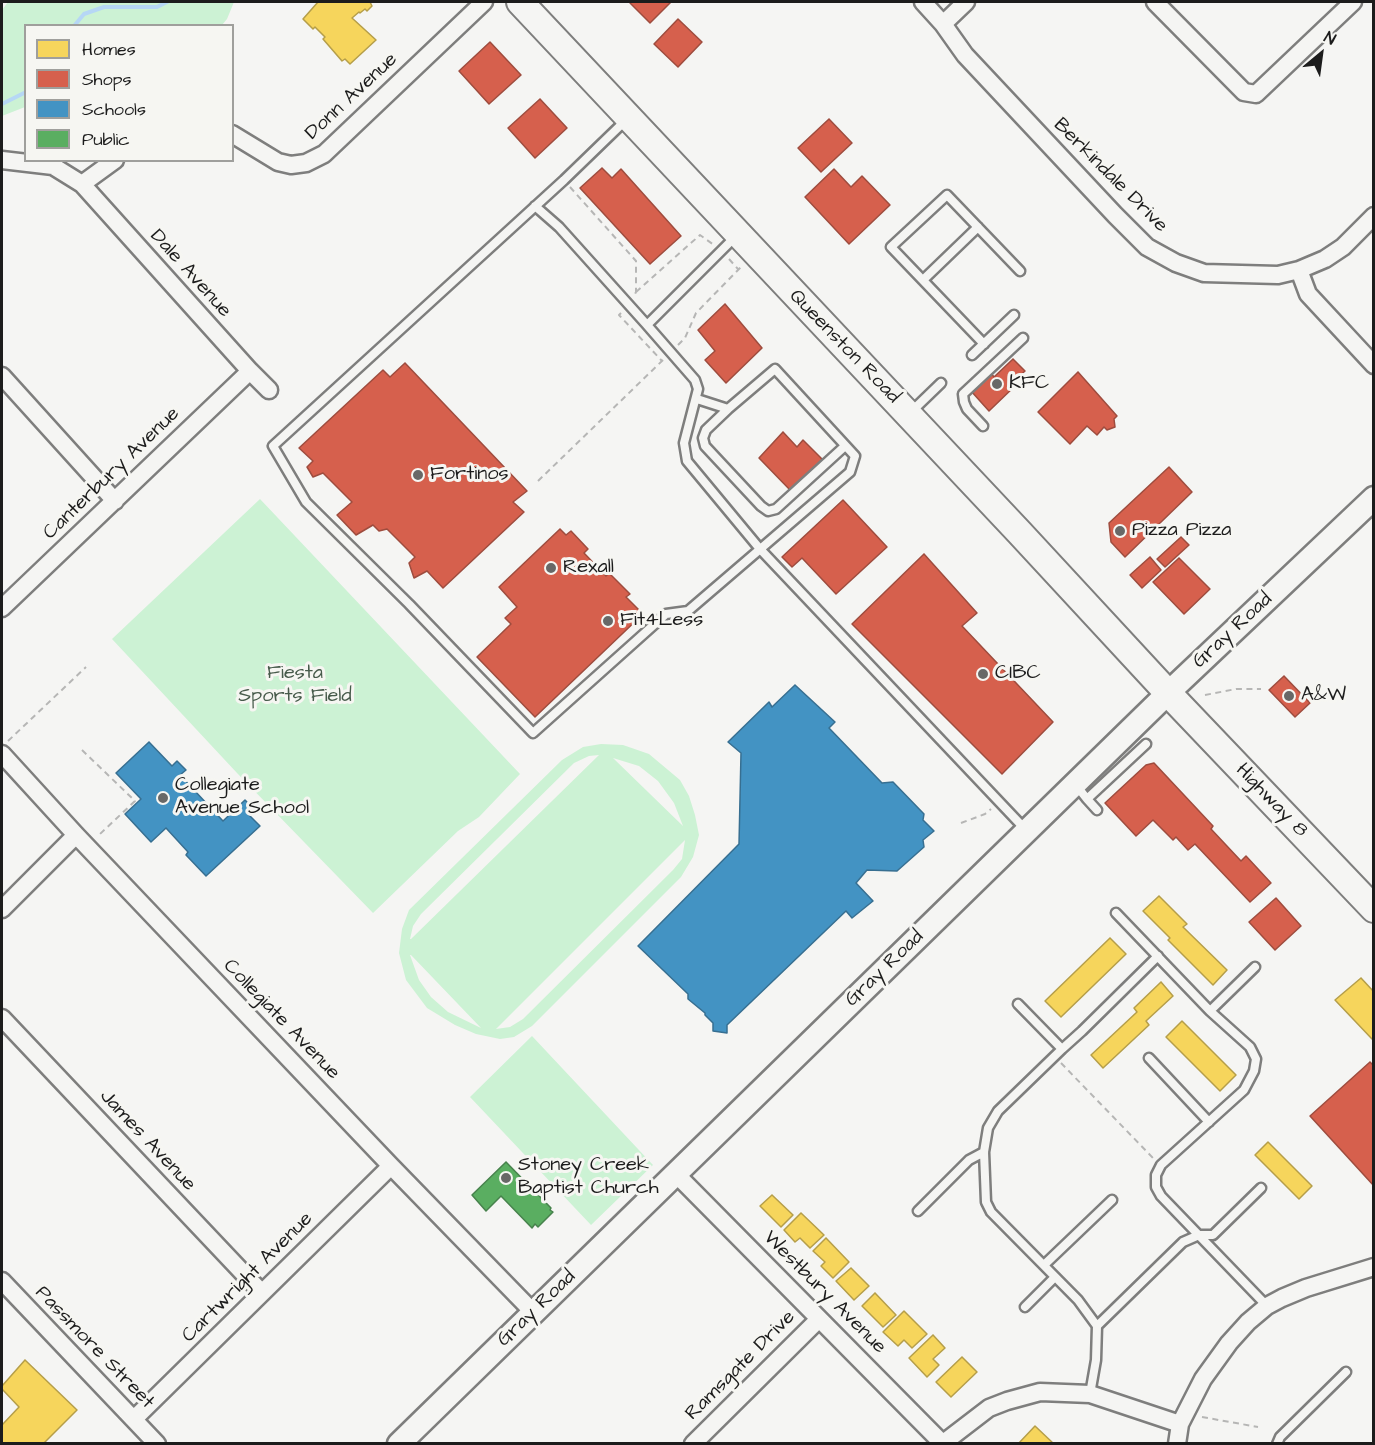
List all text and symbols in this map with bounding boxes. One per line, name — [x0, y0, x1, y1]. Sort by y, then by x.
legend — [24, 24, 234, 162]
north arrow — [1291, 24, 1351, 84]
text: N — [1320, 26, 1339, 50]
text: Homes — [82, 37, 136, 62]
street label: Donn Avenue — [301, 48, 403, 146]
text: Shops — [82, 67, 132, 92]
text: Schools — [82, 97, 146, 122]
street label: Berkindale Drive — [1048, 114, 1172, 238]
text: Public — [82, 127, 130, 152]
street label: Dale Avenue — [144, 225, 236, 323]
street label: Queenston Road — [783, 285, 905, 409]
place label: KFC — [1009, 372, 1049, 396]
marker: KFC — [990, 377, 1004, 391]
street label: Canterbury Avenue — [39, 403, 185, 545]
place label: Fortinos — [430, 463, 509, 487]
marker: Fortinos — [411, 468, 425, 482]
place label: Pizza Pizza — [1132, 519, 1232, 543]
marker: Pizza Pizza — [1113, 524, 1127, 538]
place label: Rexall — [563, 556, 614, 580]
marker: Rexall — [544, 561, 558, 575]
street label: Gray Road — [1188, 588, 1278, 674]
place label: Fit4Less — [620, 609, 703, 633]
marker: Fit4Less — [601, 614, 615, 628]
park label: Fiesta Sports Field — [238, 662, 352, 709]
place label: CIBC — [995, 662, 1041, 686]
marker: CIBC — [976, 667, 990, 681]
place label: A&W — [1301, 684, 1346, 708]
marker: A&W — [1282, 689, 1296, 703]
street label: Highway 8 — [1230, 759, 1312, 843]
place label: Collegiate Avenue School — [175, 774, 309, 821]
marker: Collegiate Avenue School — [156, 791, 170, 805]
street label: Gray Road — [841, 926, 929, 1012]
street label: Collegiate Avenue — [218, 955, 344, 1085]
street label: James Avenue — [94, 1085, 200, 1197]
place label: Stoney Creek Baptist Church — [518, 1154, 659, 1201]
marker: Stoney Creek Baptist Church — [499, 1171, 513, 1185]
street label: Cartwright Avenue — [178, 1208, 318, 1348]
street label: Westbury Avenue — [757, 1226, 891, 1360]
street label: Gray Road — [493, 1266, 581, 1352]
street label: Passmore Street — [29, 1282, 159, 1414]
street label: Ramsgate Drive — [681, 1306, 801, 1426]

